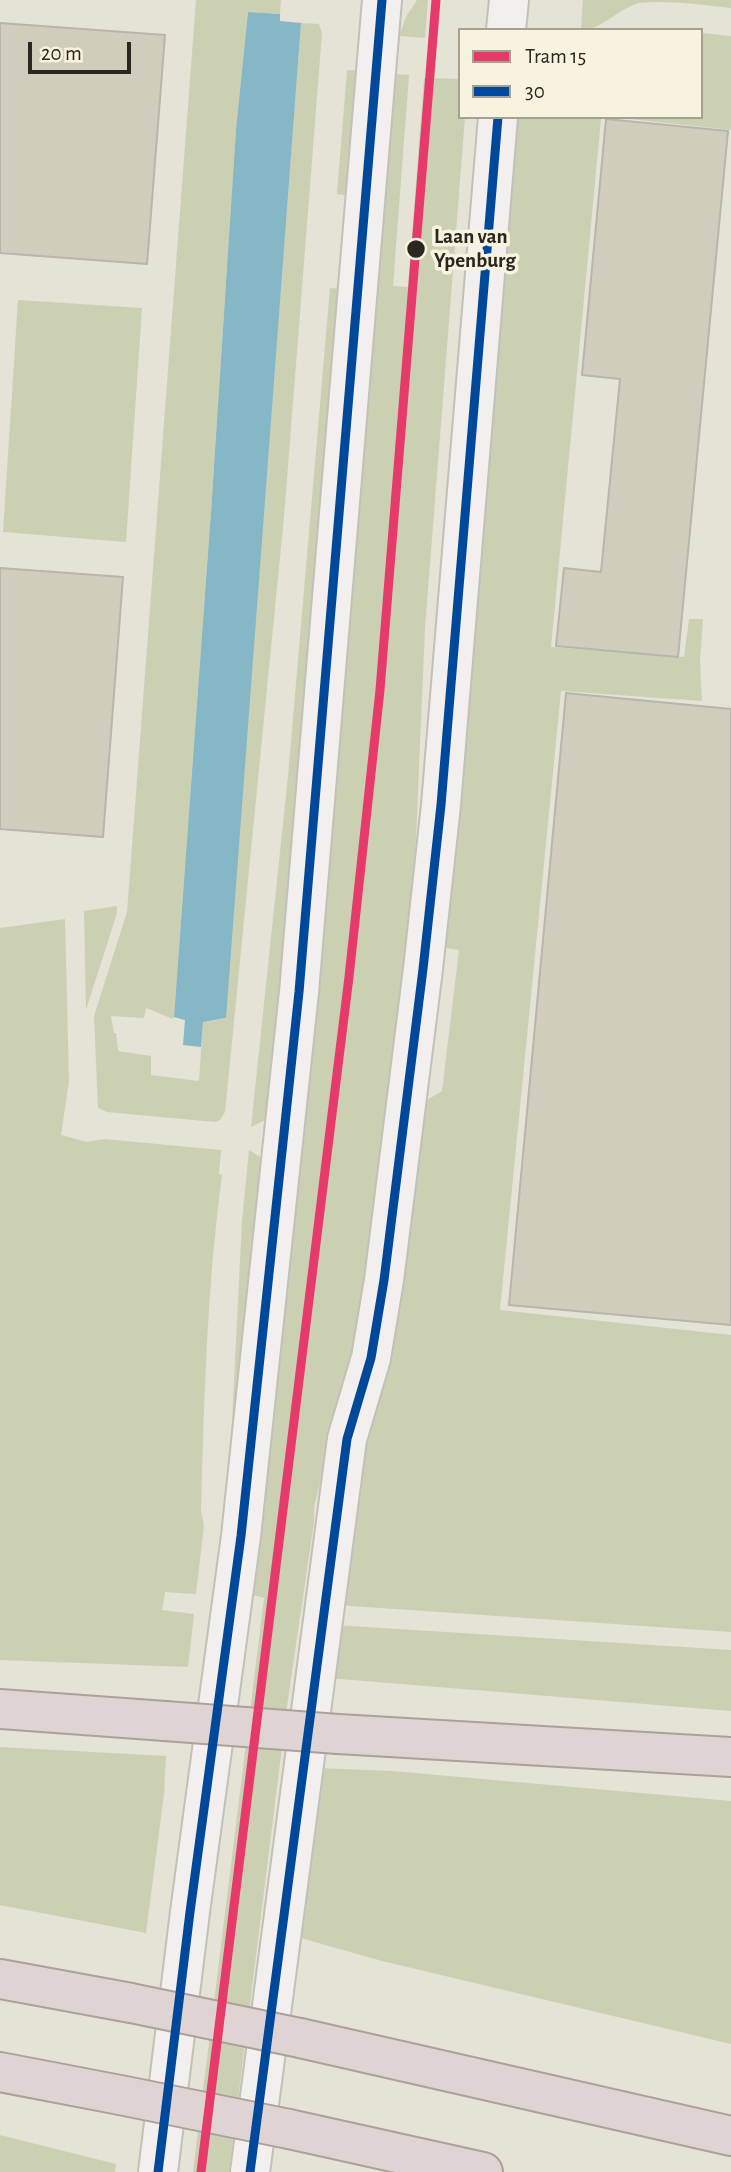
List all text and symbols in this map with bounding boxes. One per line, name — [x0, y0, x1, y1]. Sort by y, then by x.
scale bar — [32, 28, 135, 72]
legend — [458, 28, 703, 119]
text: 20 m — [41, 43, 82, 64]
text: Tram 15 — [525, 46, 586, 67]
text: 30 — [525, 81, 545, 102]
place label: Laan van Ypenburg — [434, 224, 516, 274]
marker: Laan van Ypenburg — [405, 238, 427, 260]

